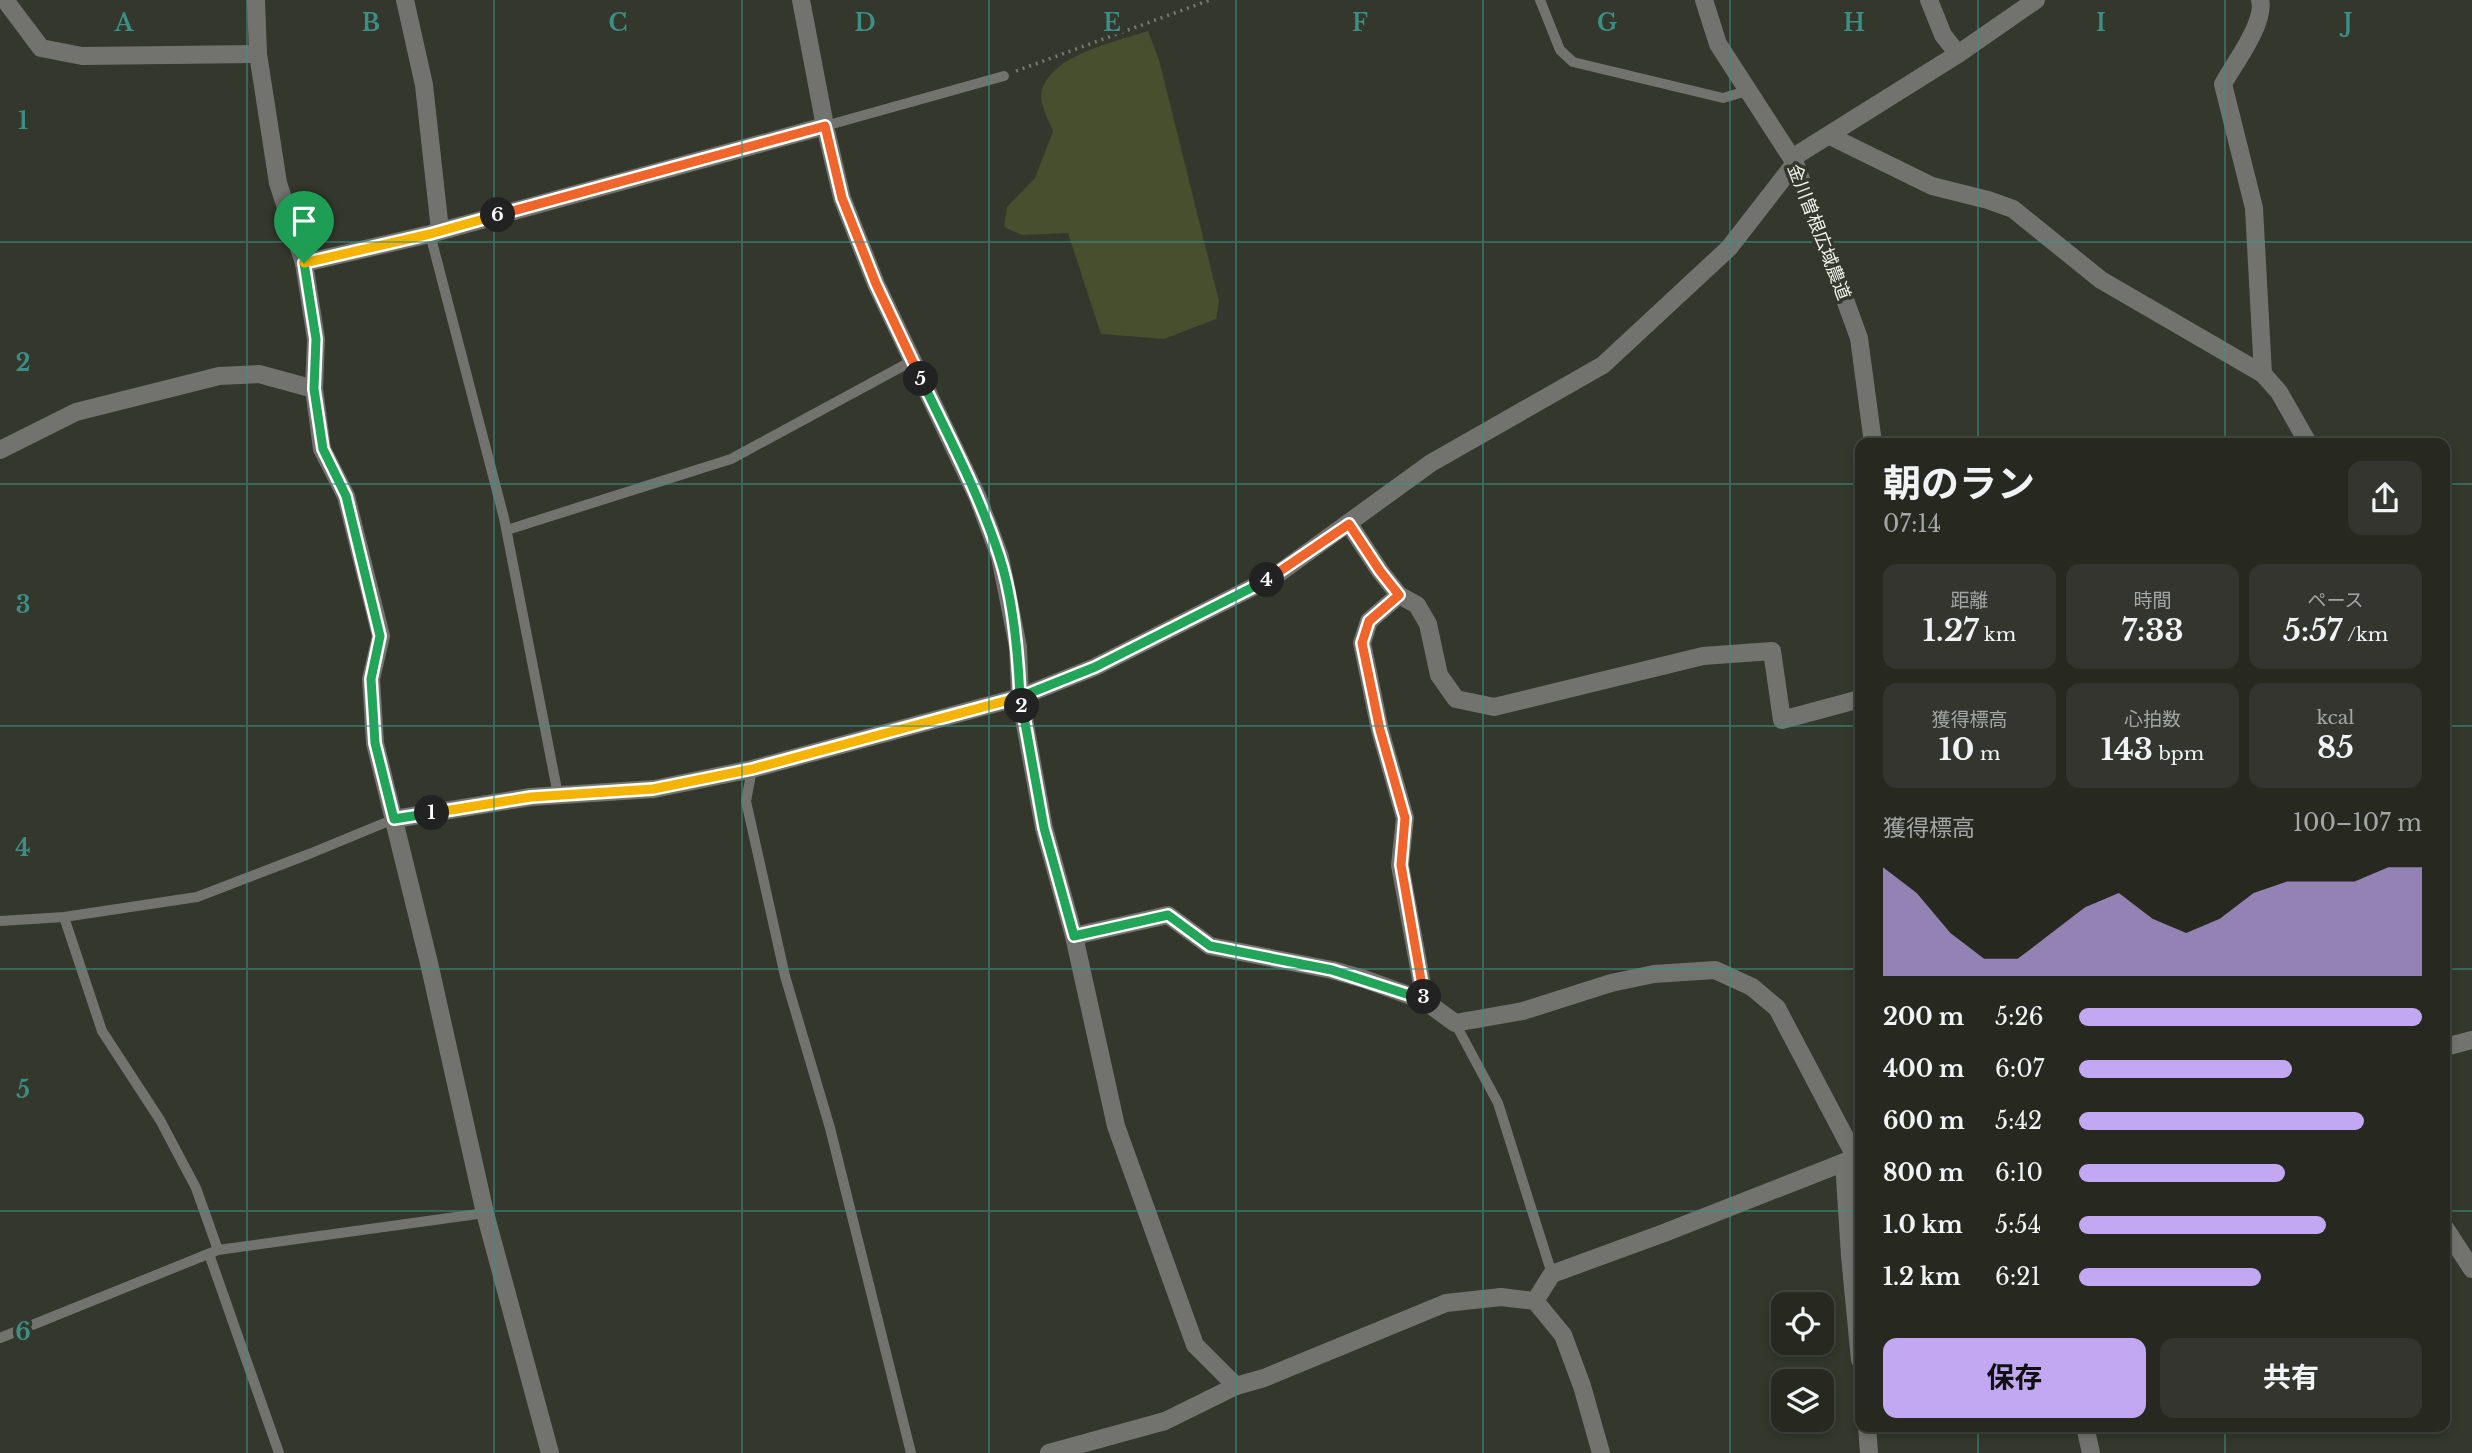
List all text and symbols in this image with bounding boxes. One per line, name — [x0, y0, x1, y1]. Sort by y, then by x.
text: A — [114, 9, 135, 37]
text: B — [362, 9, 380, 37]
text: C — [609, 9, 627, 37]
text: D — [854, 9, 876, 37]
text: E — [1103, 9, 1121, 37]
text: F — [1352, 9, 1368, 37]
text: G — [1597, 9, 1617, 37]
text: H — [1843, 9, 1865, 37]
text: I — [2096, 9, 2106, 37]
text: J — [2339, 9, 2353, 37]
text: 1 — [18, 107, 28, 135]
street label: 金川曽根広域農道 — [1783, 161, 1855, 303]
pin — [274, 191, 334, 263]
pin: 6 — [480, 198, 516, 232]
icon: arrive — [285, 202, 323, 240]
text: 6 — [491, 203, 504, 226]
text: 2 — [16, 349, 30, 377]
pin: 5 — [904, 362, 939, 396]
text: 5 — [915, 367, 926, 390]
text: 朝のラン — [1883, 460, 2035, 507]
button: share — [2348, 461, 2422, 535]
text: 07:14 — [1883, 510, 1941, 538]
pin: 4 — [1250, 562, 1284, 598]
text: 4 — [1260, 568, 1273, 591]
text: 距離 — [1950, 589, 1989, 612]
text: 時間 — [2133, 589, 2172, 612]
text: ペース — [2307, 589, 2364, 612]
text: 3 — [16, 591, 30, 619]
text: 1.27 — [1923, 612, 1979, 649]
text: 7:33 — [2121, 612, 2184, 649]
text: 5:57 — [2283, 612, 2343, 649]
text: km — [1979, 623, 2016, 646]
text: /km — [2343, 623, 2388, 646]
pin: 2 — [1004, 688, 1040, 724]
text: 2 — [1015, 694, 1028, 717]
text: kcal — [2317, 706, 2354, 729]
text: 獲得標高 — [1931, 708, 2008, 731]
text: 心拍数 — [2124, 708, 2181, 731]
text: 85 — [2317, 729, 2354, 766]
text: 10 — [1939, 731, 1974, 768]
text: 143 — [2101, 731, 2153, 768]
text: m — [1974, 742, 2000, 765]
text: bpm — [2153, 742, 2204, 765]
pin: 1 — [414, 796, 450, 830]
text: 1 — [427, 801, 436, 824]
text: 100–107 m — [2293, 809, 2422, 837]
text: 獲得標高 — [1883, 814, 1975, 842]
text: 4 — [15, 834, 31, 862]
pin: 3 — [1406, 979, 1442, 1014]
text: 3 — [1417, 985, 1430, 1008]
text: 200 m — [1883, 1003, 1964, 1031]
text: 5:26 — [1995, 1003, 2044, 1031]
text: 400 m — [1883, 1055, 1965, 1083]
text: 6:07 — [1995, 1055, 2044, 1083]
text: 5 — [16, 1076, 30, 1104]
text: 600 m — [1883, 1107, 1965, 1135]
text: 5:42 — [1995, 1107, 2042, 1135]
text: 800 m — [1883, 1159, 1964, 1187]
text: 6:10 — [1995, 1159, 2043, 1187]
text: 1.0 km — [1883, 1211, 1963, 1239]
text: 5:54 — [1995, 1211, 2041, 1239]
text: 1.2 km — [1883, 1263, 1961, 1291]
text: 6:21 — [1995, 1263, 2041, 1291]
map controls — [1771, 1292, 1834, 1432]
button: locate — [1771, 1292, 1834, 1355]
text: 6 — [15, 1318, 31, 1346]
button: 保存 — [1883, 1338, 2146, 1418]
button: 共有 — [2160, 1338, 2422, 1418]
button: layers — [1771, 1369, 1834, 1432]

